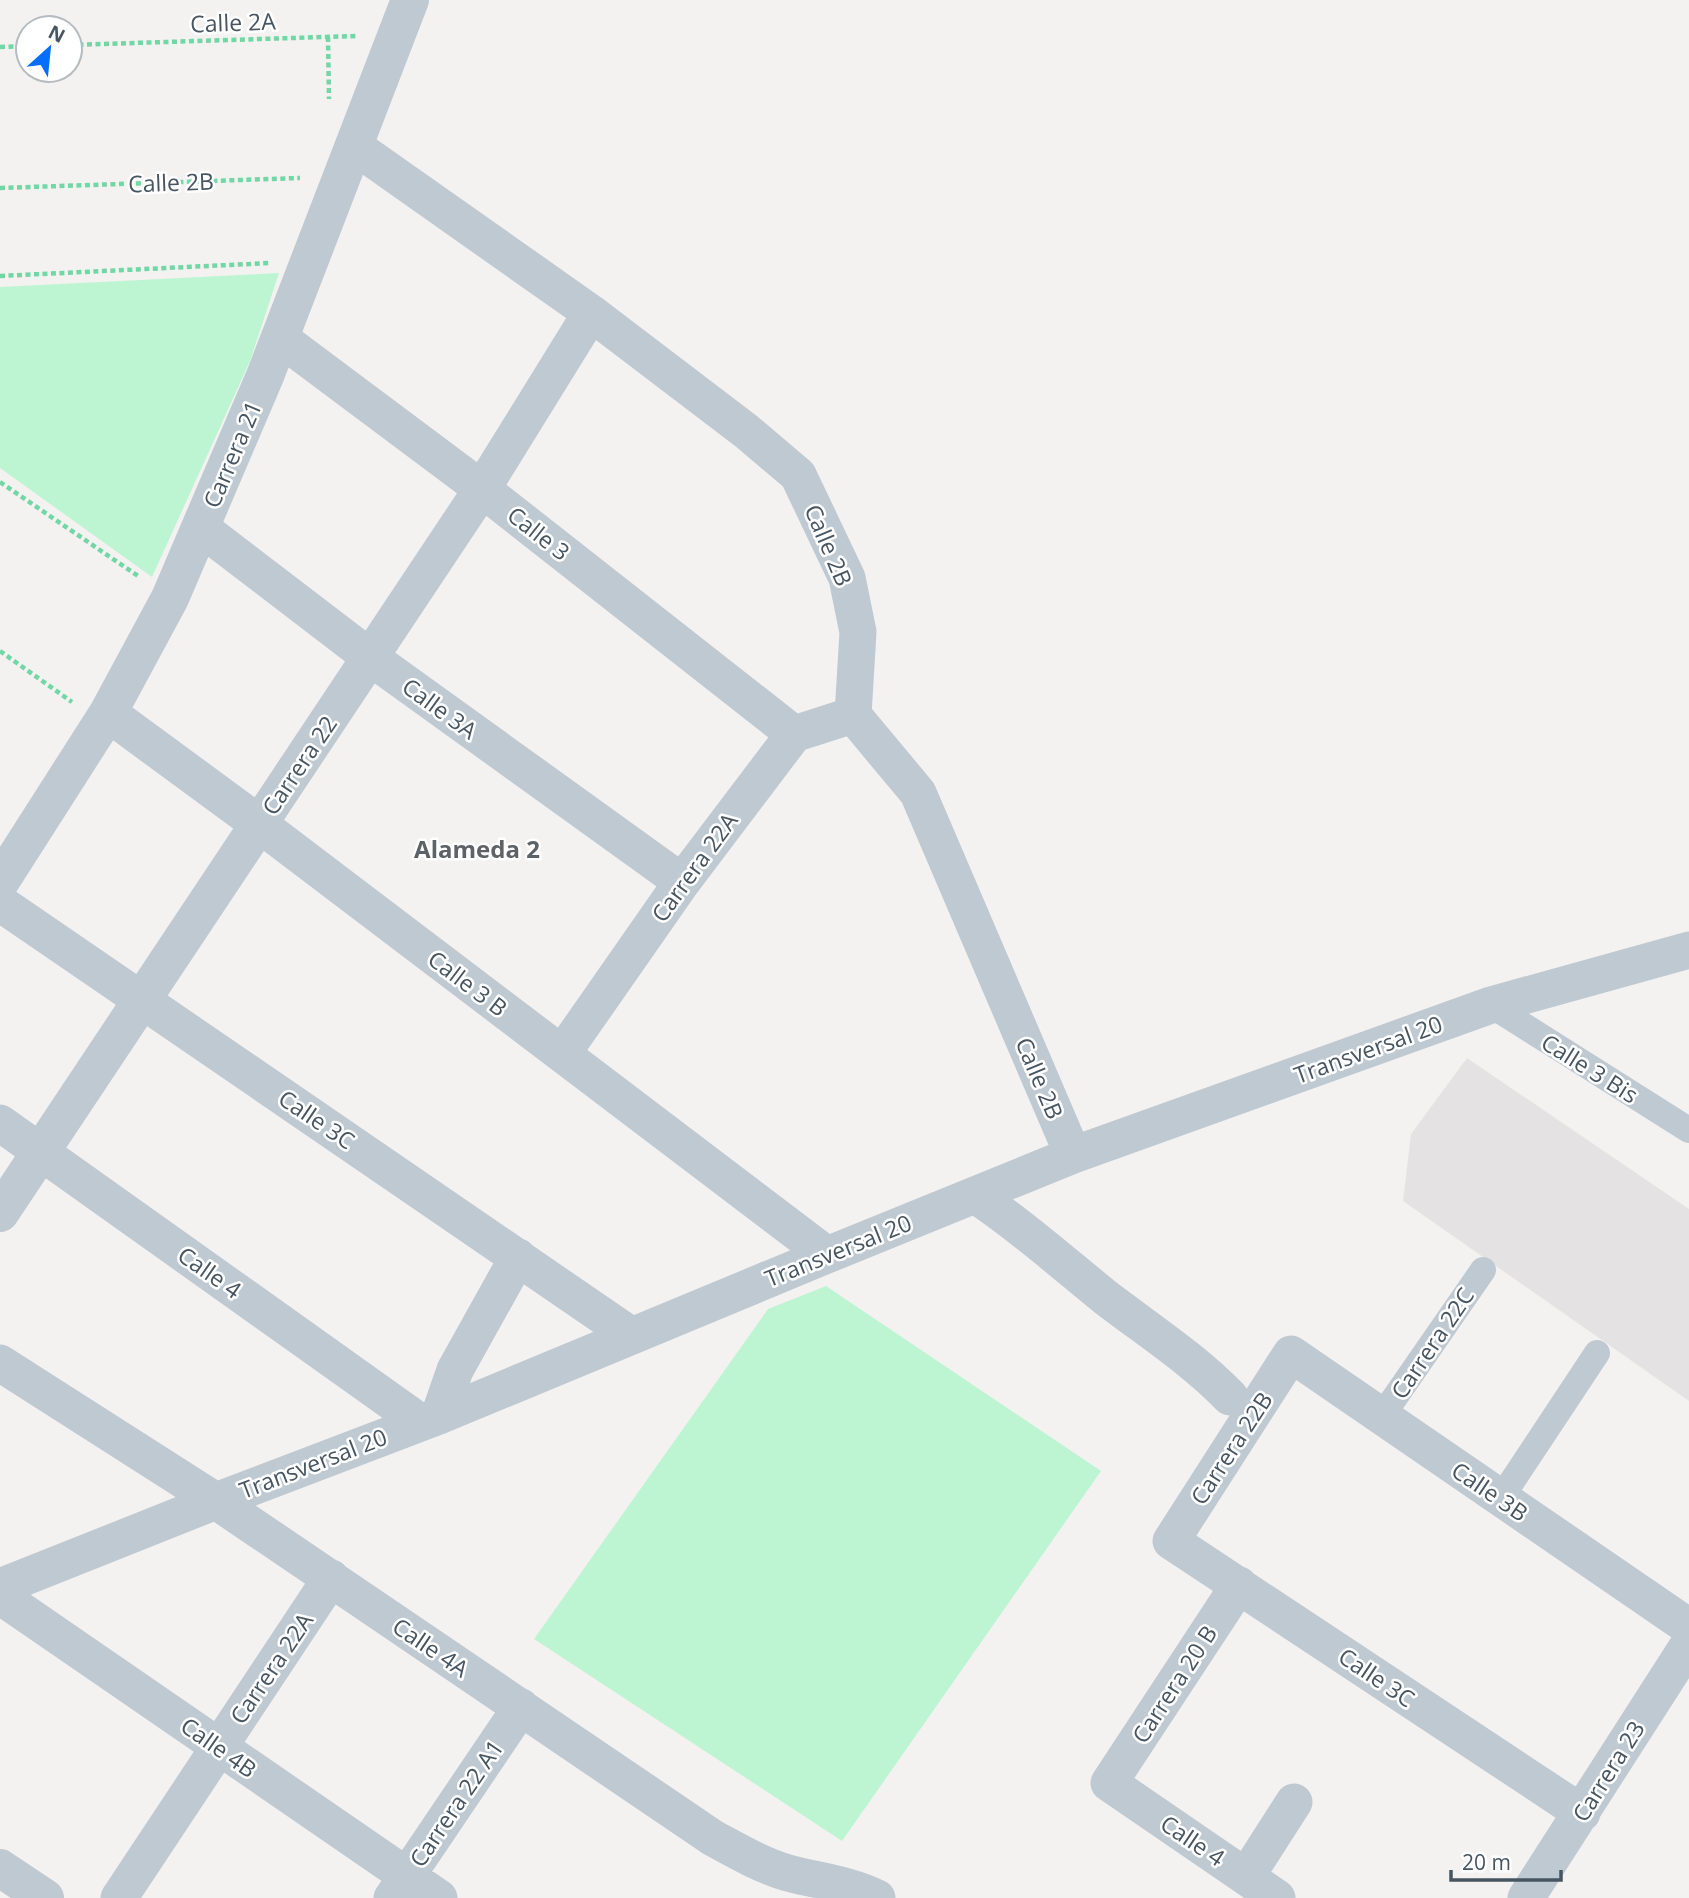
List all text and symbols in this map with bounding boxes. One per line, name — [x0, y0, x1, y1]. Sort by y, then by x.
street label: Calle 2A — [190, 5, 277, 39]
north arrow — [14, 14, 84, 84]
text: N — [44, 19, 70, 49]
street label: Calle 2B — [128, 165, 214, 199]
street label: Carrera 21 — [195, 396, 269, 512]
street label: Calle 3 — [501, 499, 577, 567]
street label: Calle 2B — [798, 499, 860, 591]
street label: Calle 3A — [396, 670, 484, 746]
street label: Carrera 22 — [254, 709, 344, 821]
street label: Carrera 22A — [643, 805, 745, 928]
district label: Alameda 2 — [414, 832, 540, 865]
street label: Calle 3 B — [422, 943, 514, 1023]
street label: Transversal 20 — [1289, 1007, 1447, 1091]
street label: Calle 3 Bis — [1536, 1026, 1644, 1110]
street label: Calle 2B — [1009, 1032, 1071, 1124]
street label: Calle 3C — [273, 1082, 361, 1156]
street label: Transversal 20 — [760, 1206, 916, 1294]
street label: Calle 4 — [172, 1239, 248, 1305]
street label: Carrera 22C — [1383, 1281, 1481, 1405]
street label: Carrera 22B — [1183, 1385, 1279, 1511]
street label: Transversal 20 — [235, 1420, 391, 1506]
street label: Calle 3B — [1445, 1454, 1535, 1528]
street label: Carrera 22A — [222, 1606, 320, 1730]
street label: Calle 4A — [387, 1610, 476, 1684]
street label: Carrera 20 B — [1124, 1619, 1224, 1749]
street label: Calle 3C — [1333, 1640, 1421, 1714]
street label: Calle 4B — [175, 1709, 263, 1785]
street label: Carrera 23 — [1564, 1714, 1652, 1828]
street label: Carrera 22 A1 — [402, 1733, 510, 1873]
street label: Calle 4 — [1155, 1807, 1231, 1873]
scale bar — [1451, 1839, 1561, 1883]
text: 20 m — [1462, 1848, 1511, 1876]

